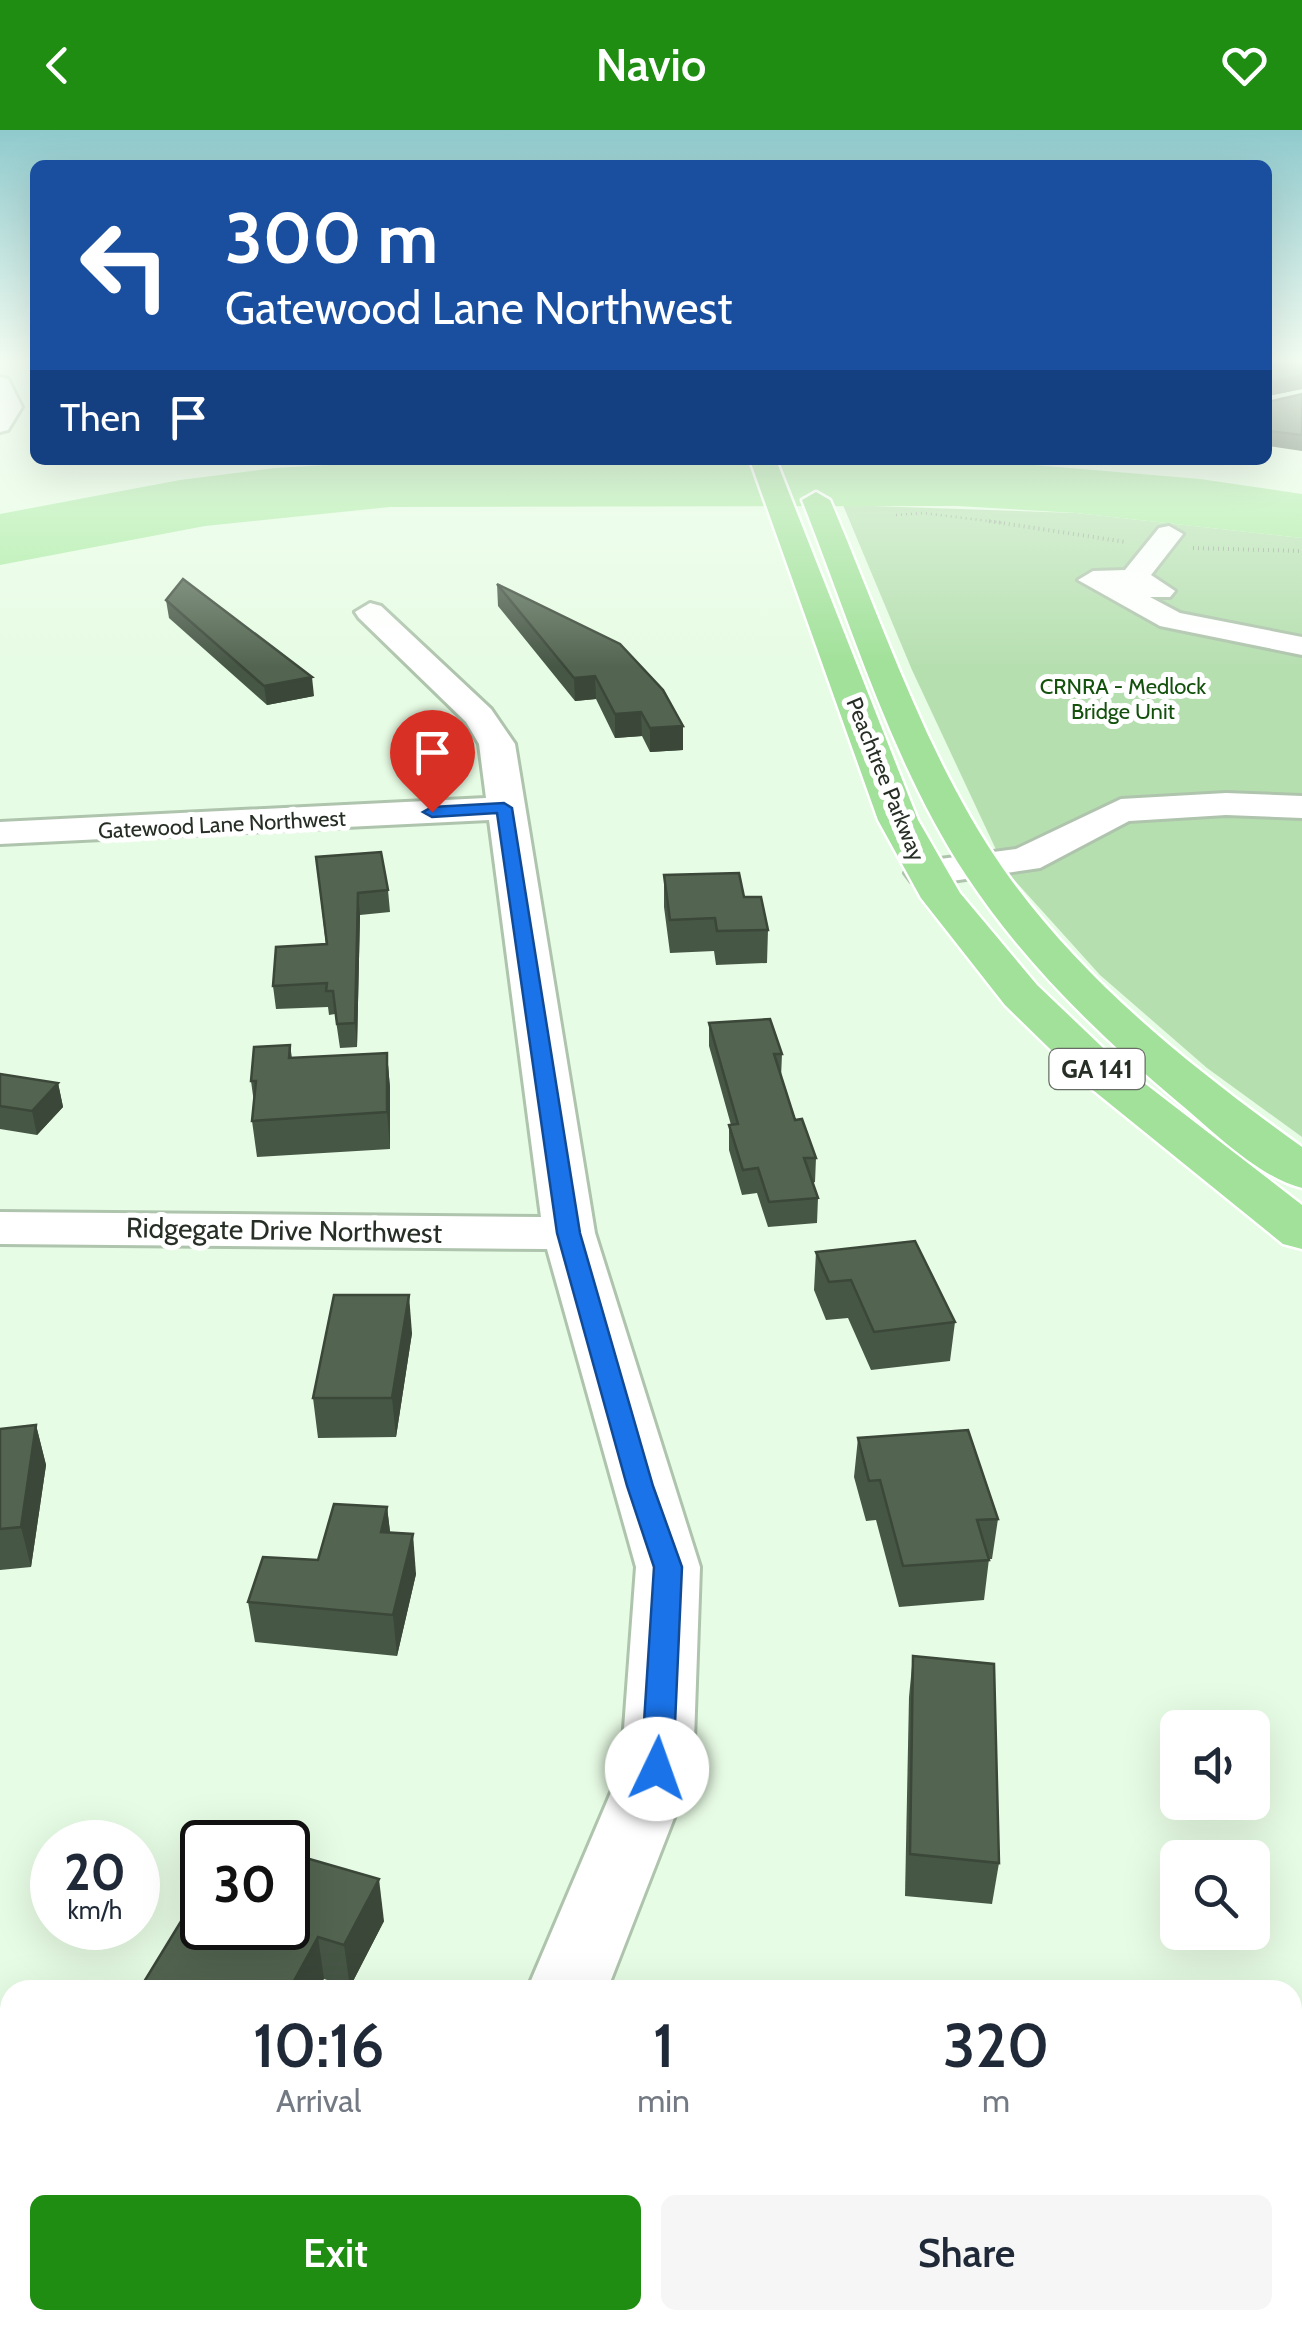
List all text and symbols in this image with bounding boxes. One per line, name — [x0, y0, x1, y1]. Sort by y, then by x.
icon: back — [30, 38, 85, 93]
text: Navio — [596, 38, 706, 92]
icon: heart — [1217, 38, 1272, 93]
text: 300 m — [225, 195, 438, 281]
icon: left — [60, 200, 190, 330]
text: Gatewood Lane Northwest — [225, 281, 732, 335]
icon: arrive — [161, 390, 216, 445]
text: Then — [60, 394, 141, 441]
park label: CRNRA - Medlock Bridge Unit — [1040, 673, 1206, 725]
street label: Peachtree Parkway — [840, 693, 931, 865]
pin — [390, 710, 475, 813]
icon: arrive — [405, 725, 460, 780]
street label: Gatewood Lane Northwest — [97, 804, 347, 844]
road number: GA 141 — [1050, 1049, 1144, 1089]
street label: Ridgegate Drive Northwest — [126, 1210, 442, 1250]
map controls — [1160, 1710, 1270, 1950]
button: sound — [1160, 1710, 1270, 1820]
position arrow — [605, 1717, 709, 1821]
speed limit sign: 30 — [180, 1820, 310, 1950]
button: search — [1160, 1840, 1270, 1950]
text: 20 — [64, 1842, 126, 1903]
text: km/h — [68, 1895, 122, 1925]
text: 10:16 — [253, 2009, 384, 2082]
text: 1 — [653, 2009, 674, 2082]
text: 320 — [943, 2009, 1049, 2082]
text: Arrival — [276, 2081, 361, 2120]
text: min — [637, 2081, 690, 2120]
text: m — [982, 2081, 1010, 2120]
button: Exit — [30, 2195, 641, 2310]
button: Share — [661, 2195, 1272, 2310]

